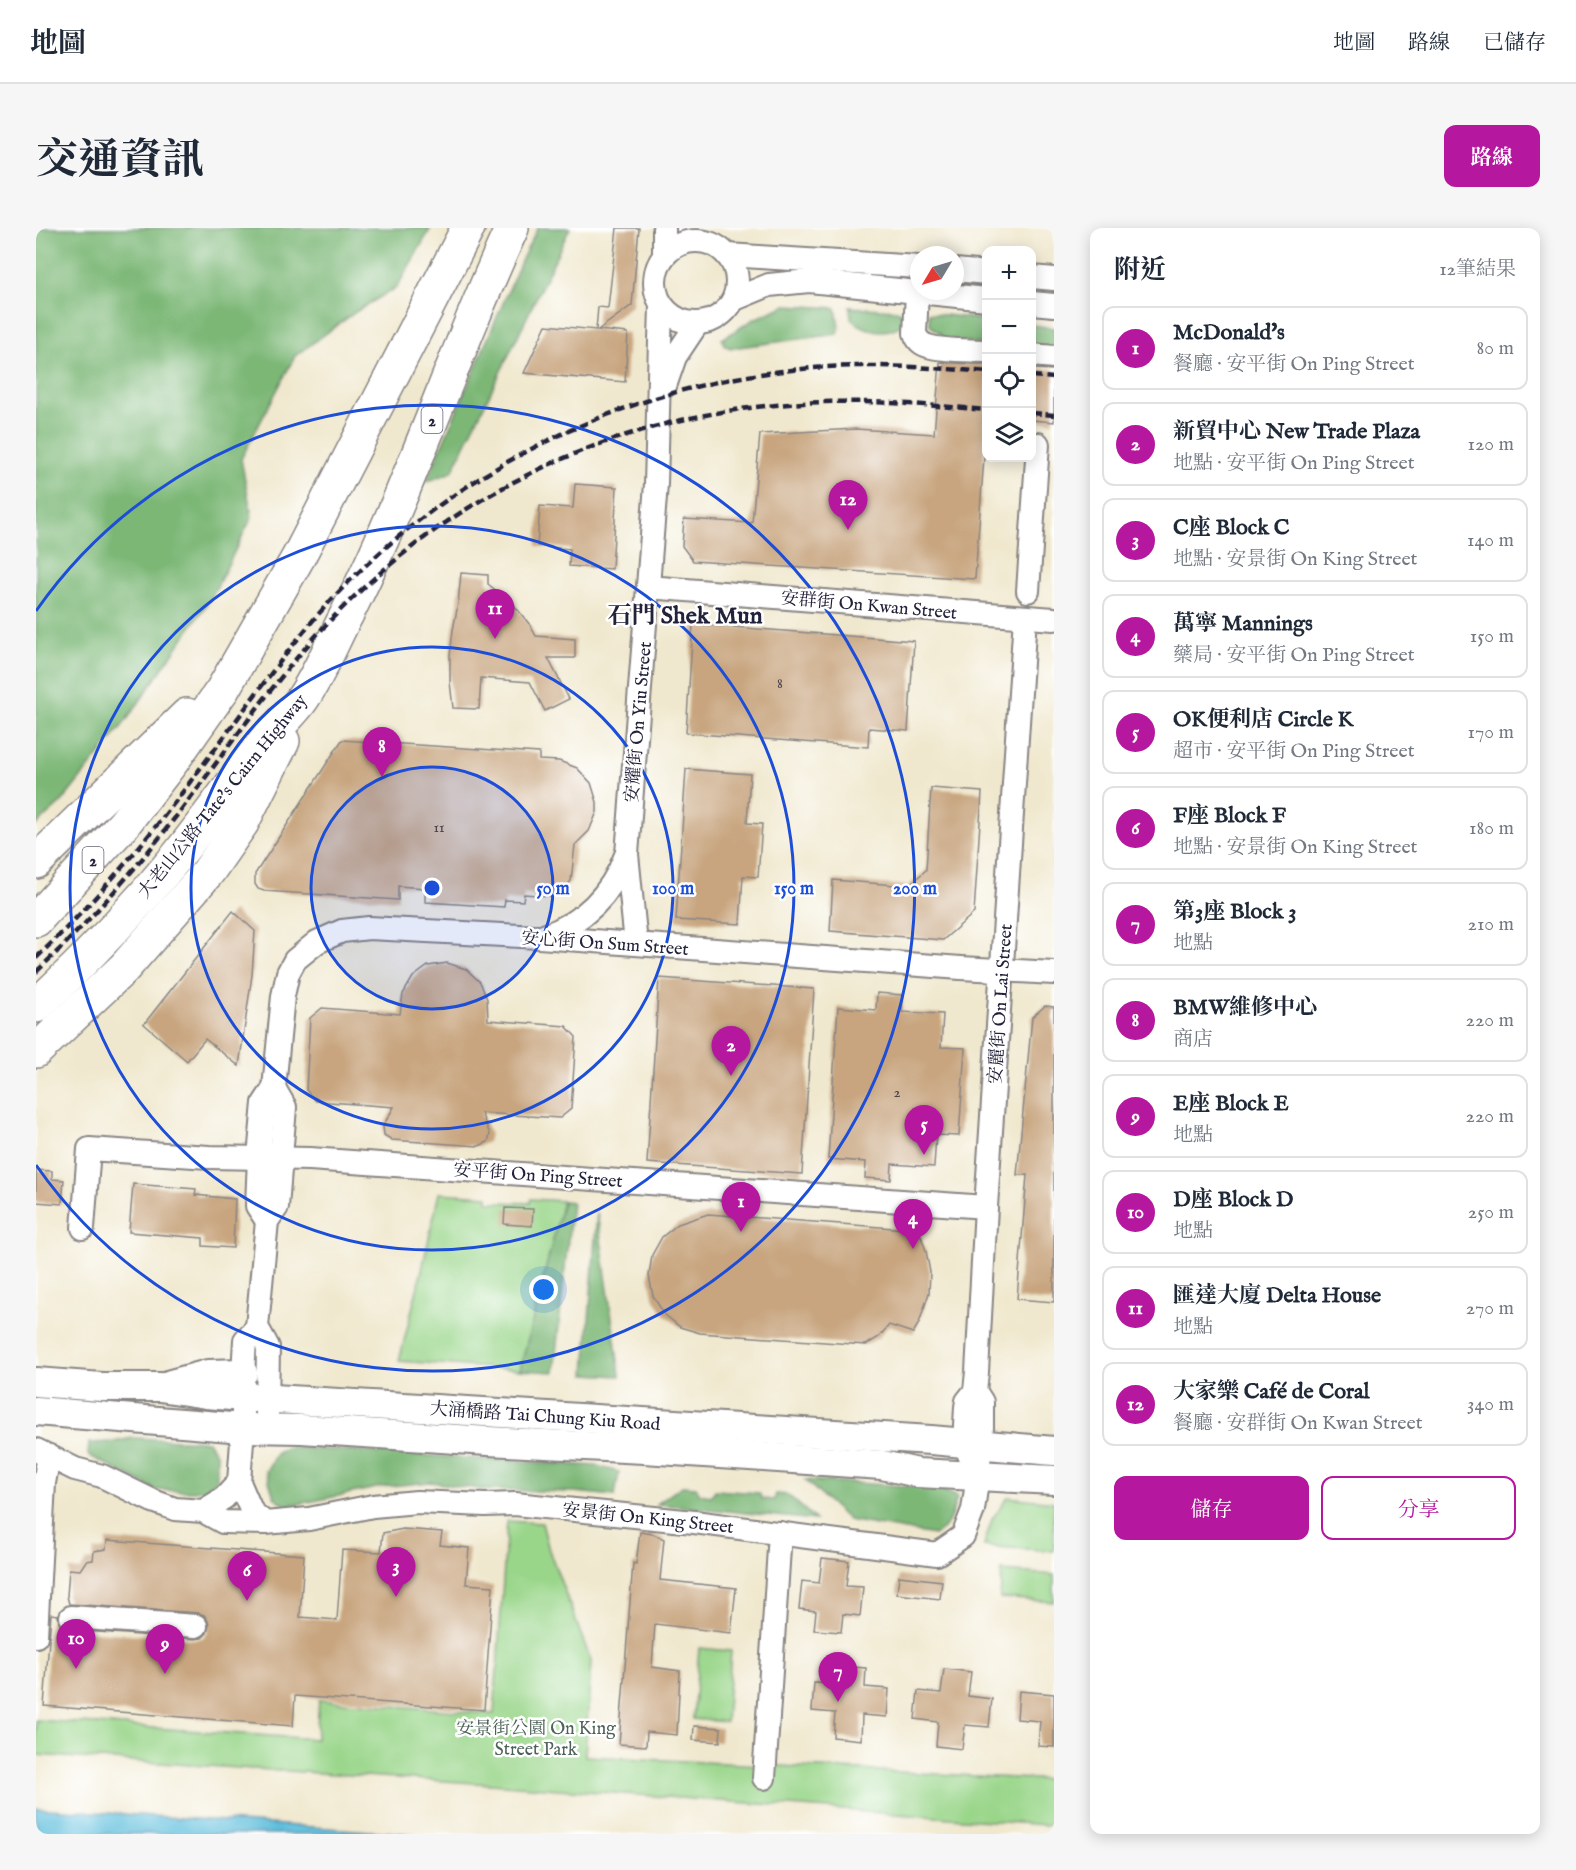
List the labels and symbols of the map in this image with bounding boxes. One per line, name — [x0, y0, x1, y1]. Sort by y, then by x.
north arrow — [910, 246, 964, 300]
road number: 2 — [422, 407, 442, 433]
pin: 12 — [828, 480, 868, 530]
street label: 安群街 On Kwan Street — [780, 587, 958, 626]
pin: 11 — [476, 590, 514, 639]
district label: 石門 Shek Mun — [608, 601, 763, 632]
street label: 安耀街 On Yiu Street — [621, 641, 658, 804]
house number: 8 — [777, 674, 783, 693]
street label: 大老山公路 Tate's Cairn Highway — [134, 690, 313, 904]
pin: 8 — [362, 728, 402, 777]
house number: 11 — [433, 818, 445, 837]
road number: 2 — [82, 847, 104, 873]
centre of rings — [422, 878, 442, 898]
text: 50 m — [536, 878, 570, 901]
text: 100 m — [652, 878, 694, 901]
text: 150 m — [774, 878, 814, 901]
text: 200 m — [893, 878, 937, 901]
street label: 安麗街 On Lai Street — [984, 923, 1019, 1085]
street label: 安心街 On Sum Street — [521, 927, 689, 962]
pin: 2 — [712, 1026, 750, 1076]
house number: 2 — [893, 1083, 901, 1102]
pin: 5 — [904, 1106, 944, 1155]
street label: 安平街 On Ping Street — [453, 1159, 623, 1194]
pin: 1 — [722, 1182, 760, 1232]
pin: 4 — [894, 1200, 932, 1249]
your location — [529, 1275, 558, 1304]
street label: 大涌橋路 Tai Chung Kiu Road — [429, 1398, 661, 1437]
street label: 安景街 On King Street — [561, 1499, 735, 1540]
pin: 3 — [376, 1548, 416, 1597]
pin: 6 — [228, 1552, 266, 1601]
pin: 10 — [56, 1620, 96, 1669]
pin: 9 — [146, 1624, 184, 1674]
pin: 7 — [818, 1652, 858, 1702]
park label: 安景街公園 On King Street Park — [456, 1718, 616, 1762]

